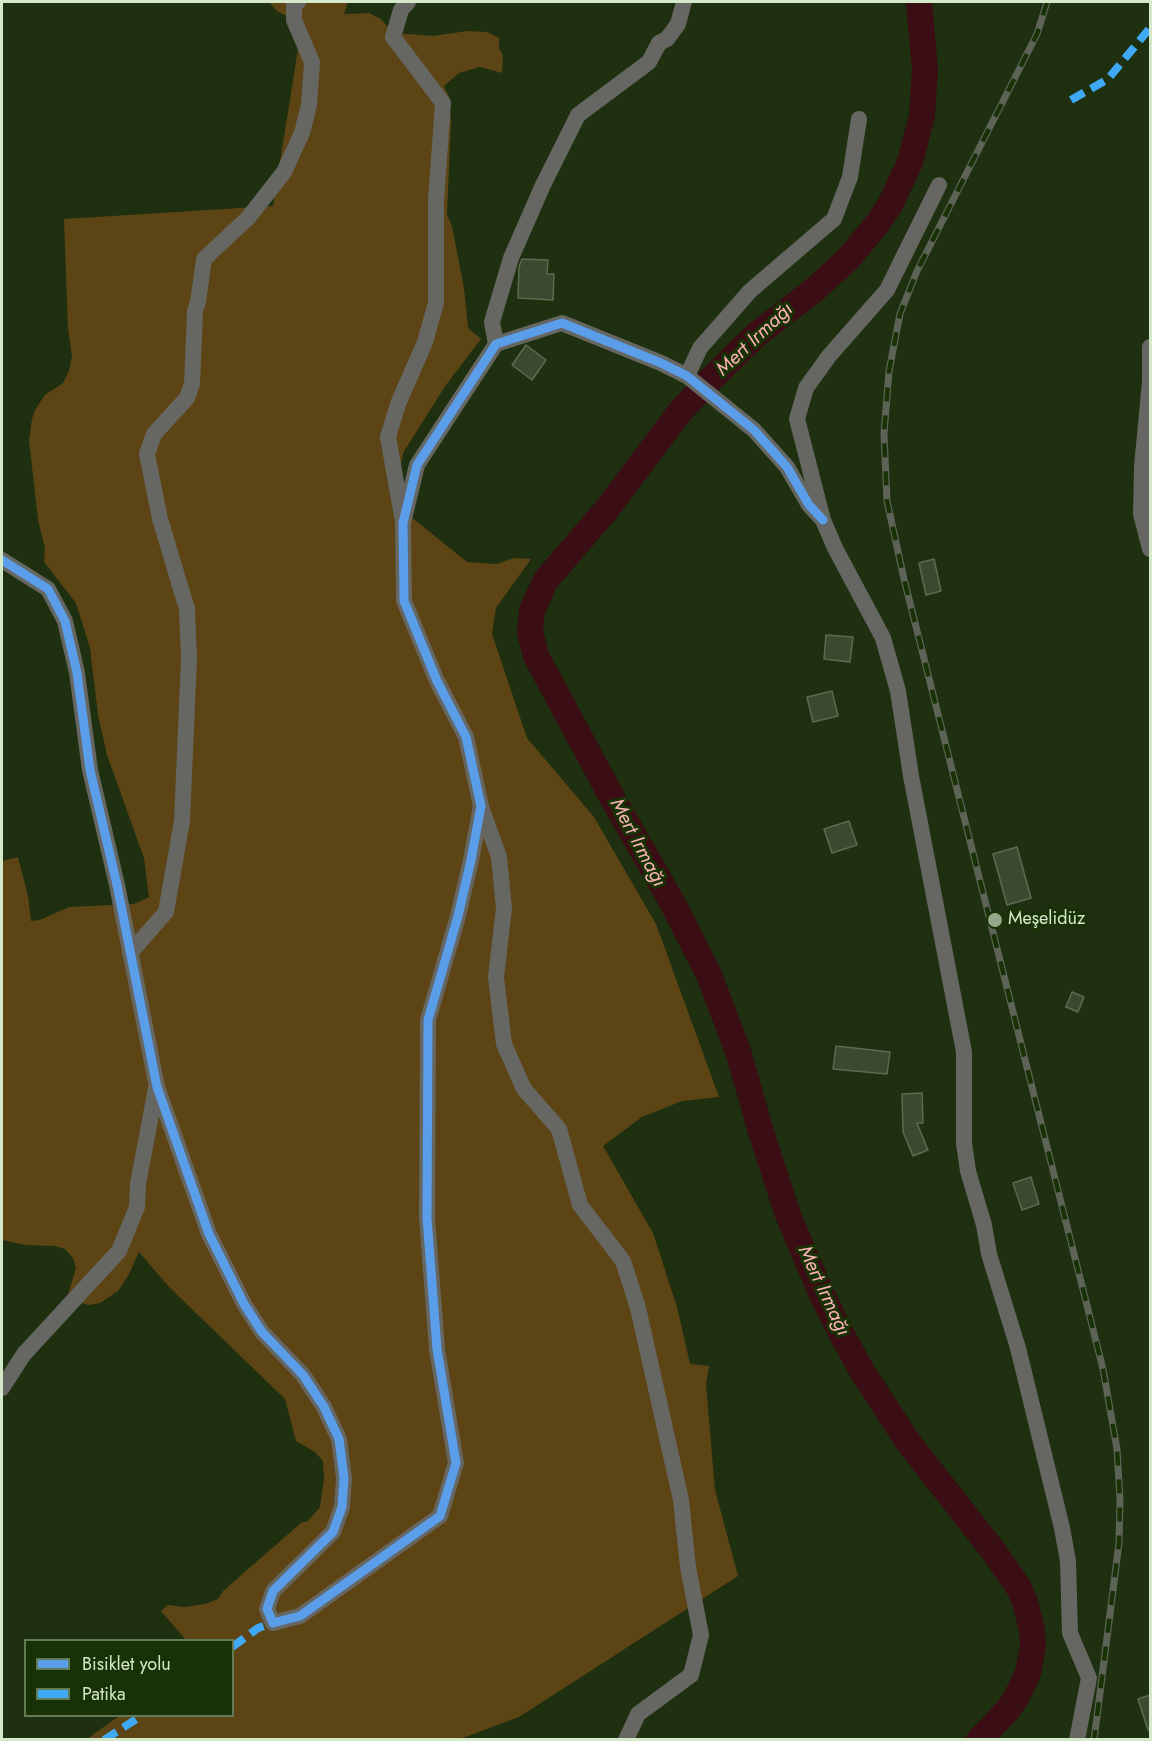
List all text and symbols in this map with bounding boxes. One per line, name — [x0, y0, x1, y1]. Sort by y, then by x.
water label: Mert Irmağı — [711, 298, 799, 382]
water label: Mert Irmağı — [604, 795, 670, 891]
place label: Meşelidüz — [1008, 909, 1085, 931]
marker: Meşelidüz — [986, 911, 1004, 929]
water label: Mert Irmağı — [792, 1242, 854, 1340]
legend — [24, 1639, 234, 1717]
text: Bisiklet yolu — [82, 1651, 171, 1677]
text: Patika — [82, 1681, 126, 1707]

